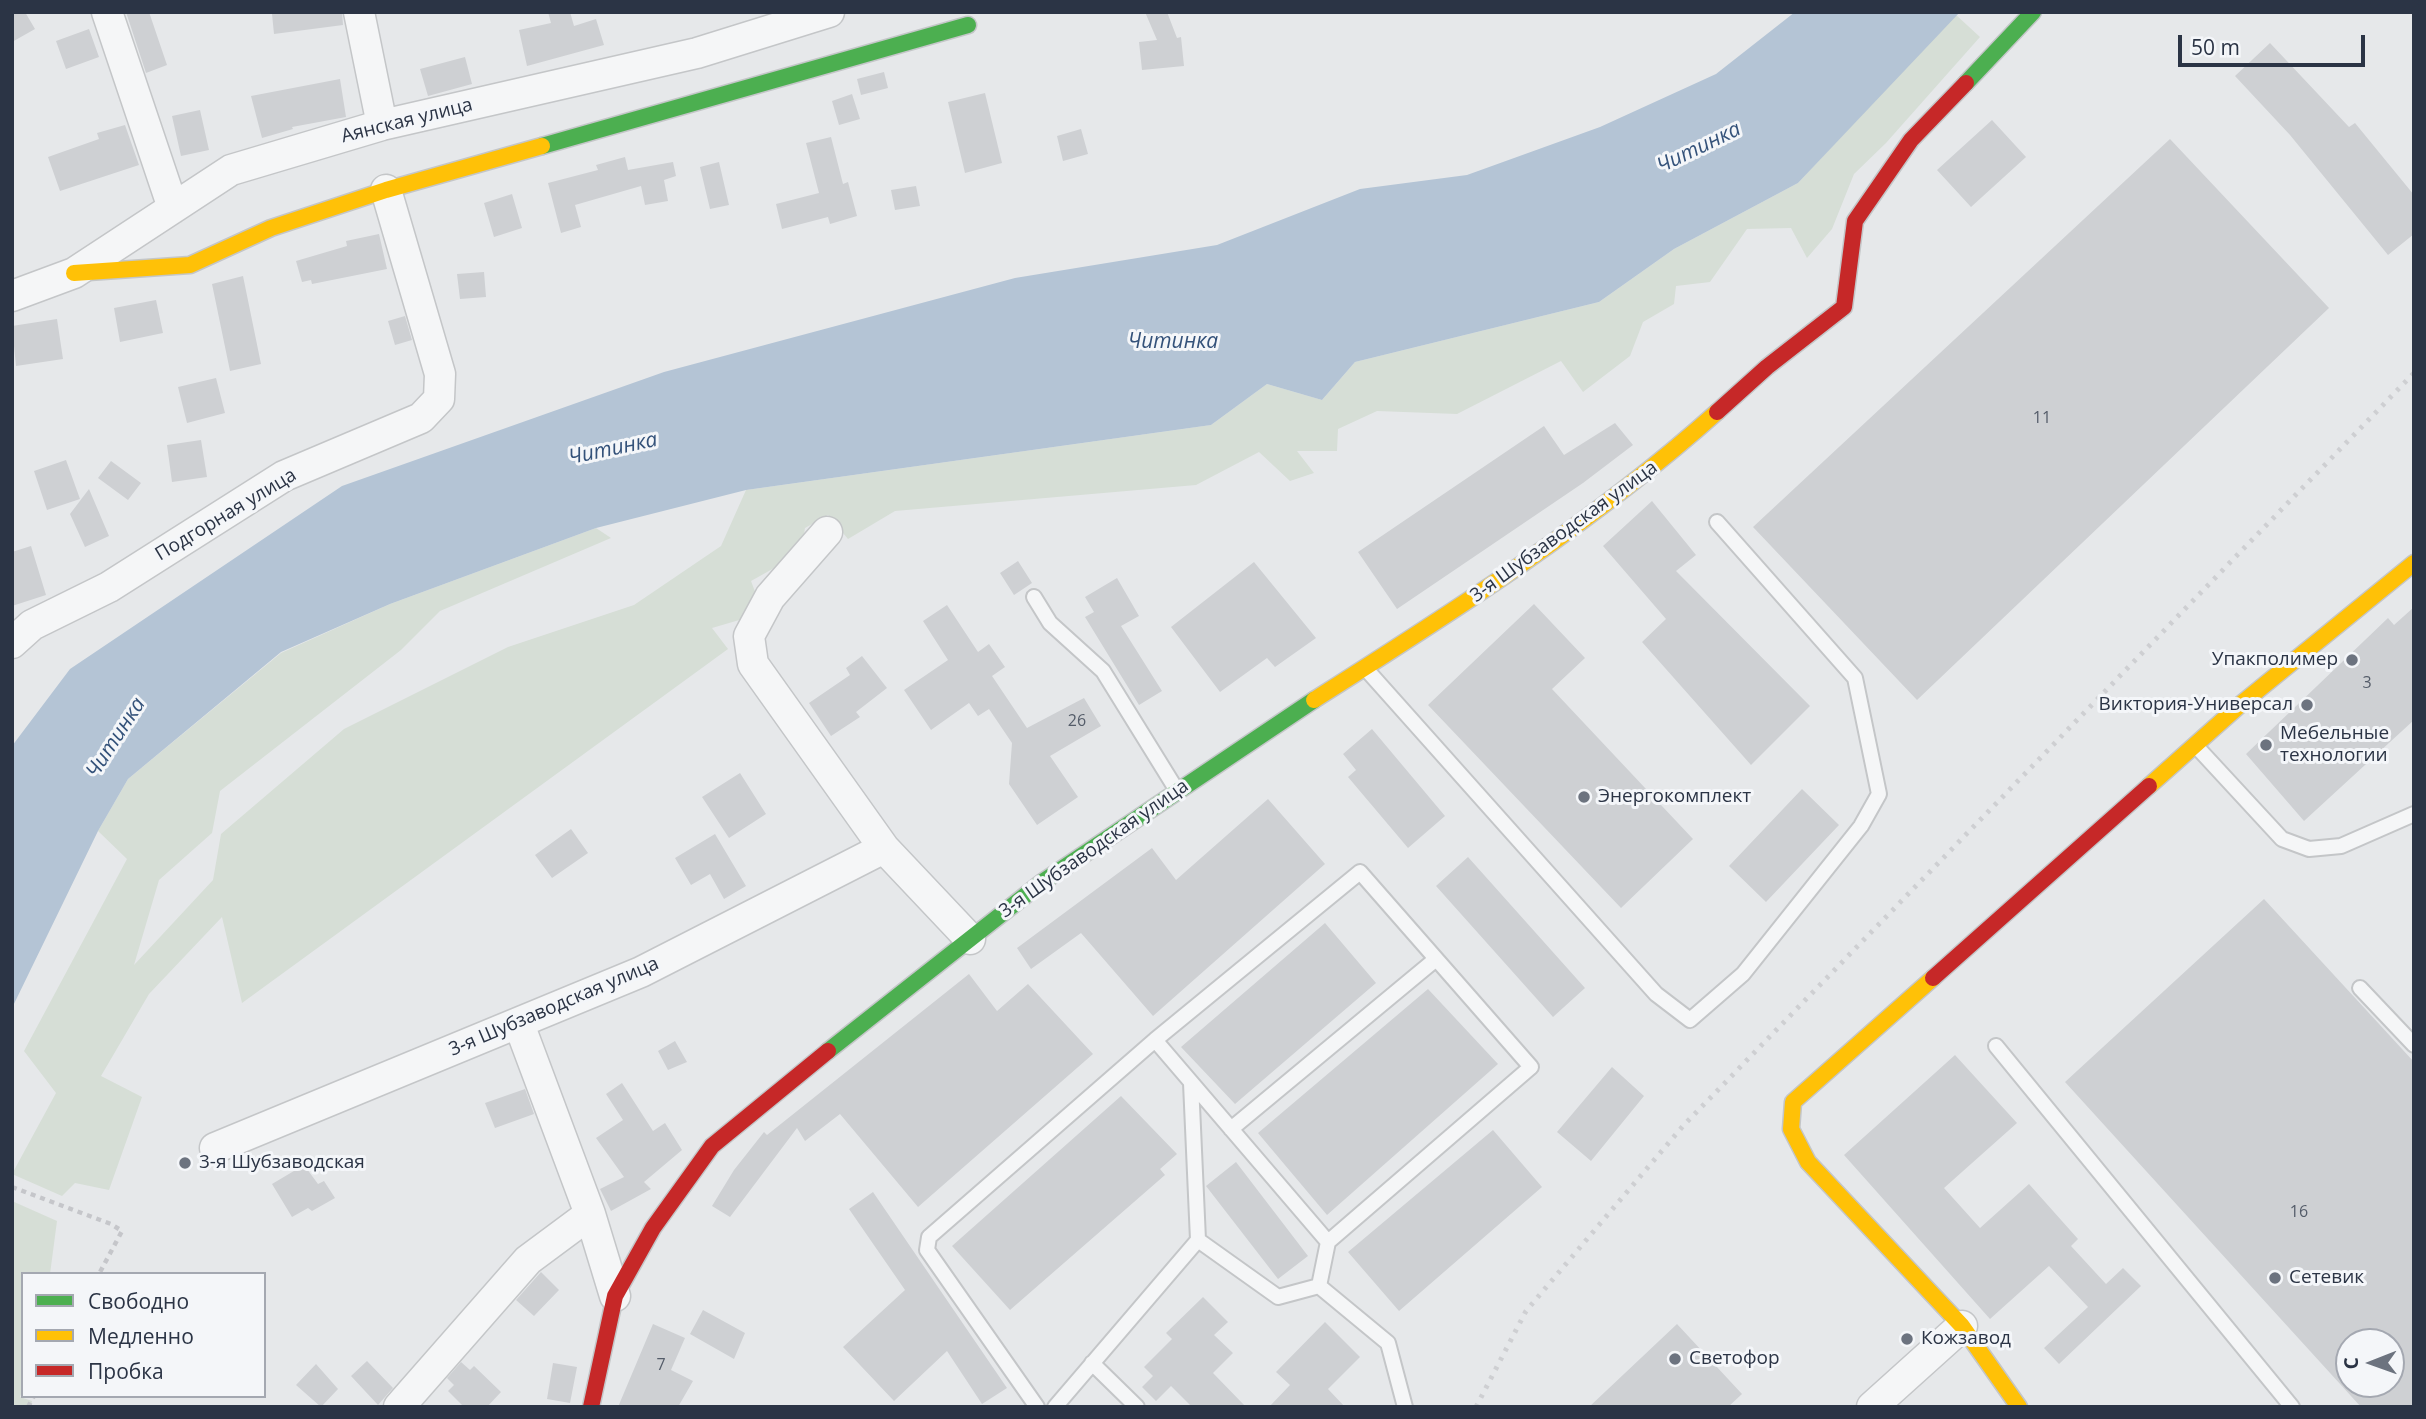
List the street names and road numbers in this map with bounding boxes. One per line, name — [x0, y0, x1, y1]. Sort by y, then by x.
street label: Аянская улица — [339, 94, 475, 148]
street label: 3-я Шубзаводская улица — [1466, 456, 1662, 608]
street label: Подгорная улица — [151, 464, 301, 566]
street label: 3-я Шубзаводская улица — [995, 775, 1193, 923]
street label: 3-я Шубзаводская улица — [446, 952, 662, 1062]

